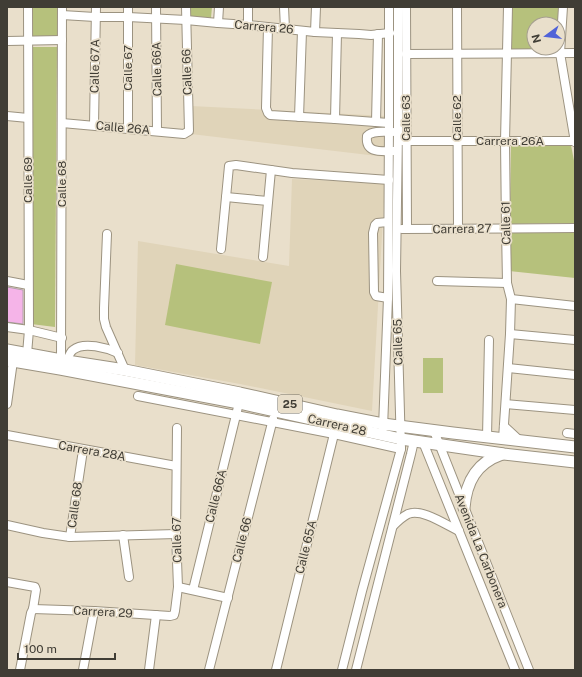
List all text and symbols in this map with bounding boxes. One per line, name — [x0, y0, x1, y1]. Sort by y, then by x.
north arrow — [526, 16, 566, 56]
street label: Carrera 26 — [234, 17, 294, 37]
text: N — [529, 33, 543, 44]
street label: Calle 67A — [88, 38, 102, 93]
street label: Calle 66A — [150, 41, 164, 96]
street label: Calle 67 — [121, 45, 135, 91]
street label: Calle 66 — [179, 49, 195, 95]
street label: Calle 63 — [399, 95, 413, 141]
street label: Calle 62 — [450, 95, 464, 141]
street label: Calle 26A — [95, 119, 151, 137]
street label: Carrera 26A — [476, 134, 545, 148]
street label: Calle 69 — [21, 157, 35, 203]
street label: Calle 68 — [55, 161, 69, 207]
street label: Calle 61 — [499, 201, 513, 245]
street label: Carrera 27 — [432, 221, 492, 237]
street label: Calle 65 — [391, 318, 405, 365]
road number: 25 — [278, 395, 302, 413]
street label: Carrera 28 — [306, 411, 368, 439]
street label: Carrera 28A — [57, 438, 127, 464]
street label: Calle 66A — [203, 467, 230, 524]
street label: Calle 68 — [65, 481, 85, 529]
street label: Avenida La Carbonera — [452, 492, 510, 610]
street label: Calle 66 — [230, 516, 254, 564]
street label: Calle 67 — [170, 517, 184, 563]
street label: Calle 65A — [293, 518, 320, 575]
street label: Carrera 29 — [73, 603, 133, 621]
scale bar — [18, 635, 115, 661]
text: 100 m — [24, 642, 57, 656]

